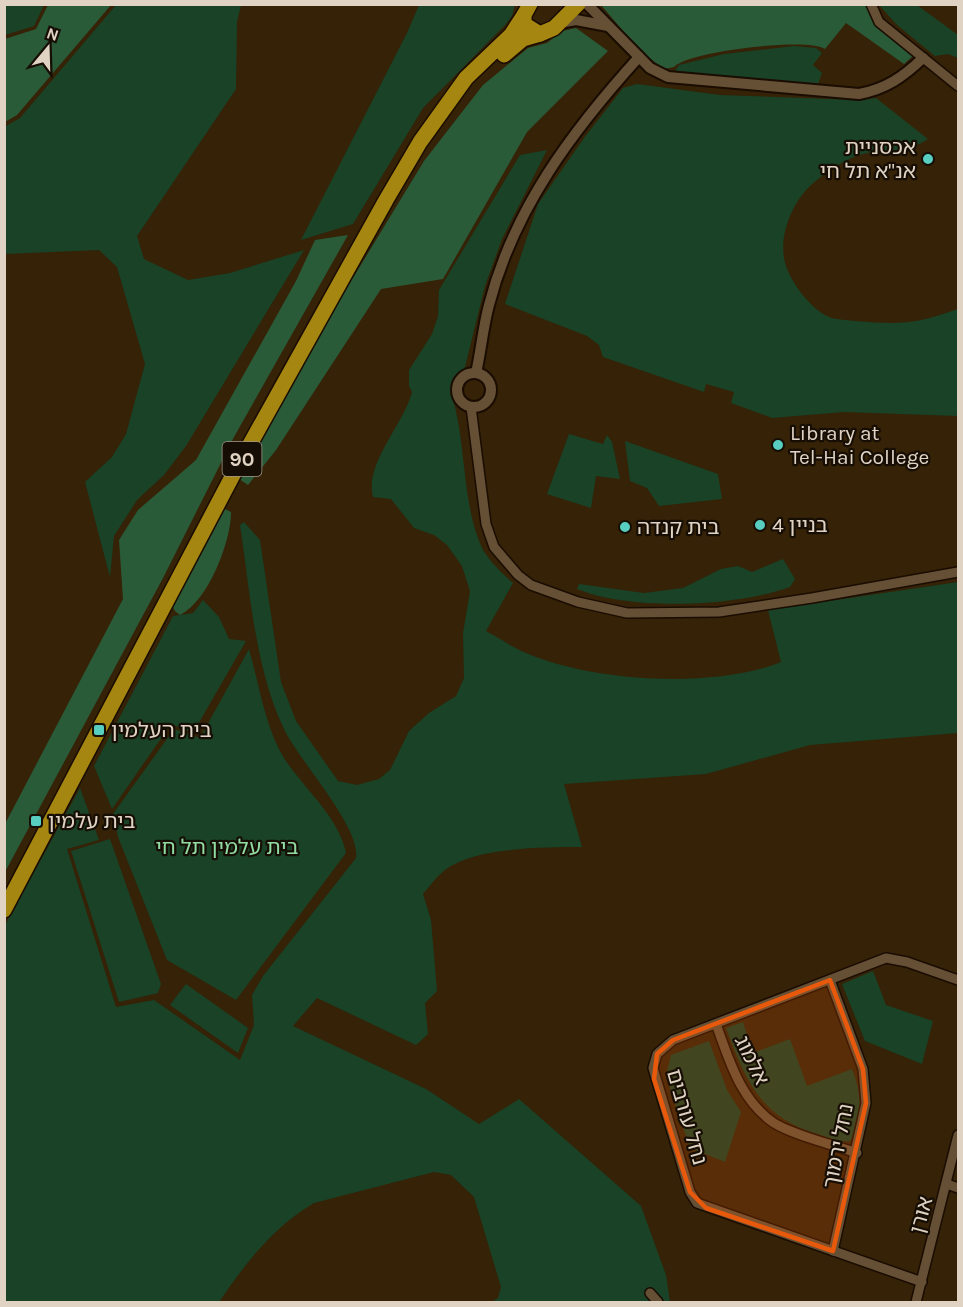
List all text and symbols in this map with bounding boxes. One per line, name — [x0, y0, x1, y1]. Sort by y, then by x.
north arrow — [18, 18, 78, 78]
text: N — [44, 23, 61, 45]
place label: אכסניית אנ"א תל חי — [820, 135, 916, 183]
marker: אכסניית אנ"א תל חי — [921, 152, 935, 166]
place label: Library at Tel-Hai College — [790, 421, 929, 469]
marker: Library at Tel-Hai College — [771, 438, 785, 452]
road number: 90 — [222, 442, 262, 476]
place label: בניין 4 — [772, 513, 828, 537]
place label: בית קנדה — [637, 515, 719, 539]
marker: בניין 4 — [753, 518, 767, 532]
marker: בית קנדה — [618, 520, 632, 534]
place label: בית העלמין — [111, 718, 212, 742]
marker: בית העלמין — [92, 723, 106, 737]
place label: בית עלמין — [48, 809, 136, 833]
marker: בית עלמין — [29, 814, 43, 828]
park label: בית עלמין תל חי — [156, 835, 298, 859]
street label: אלמוג — [730, 1031, 774, 1089]
street label: נחל עורבים — [662, 1066, 712, 1168]
street label: נחל ירמוך — [818, 1101, 858, 1191]
street label: אורן — [905, 1194, 937, 1236]

